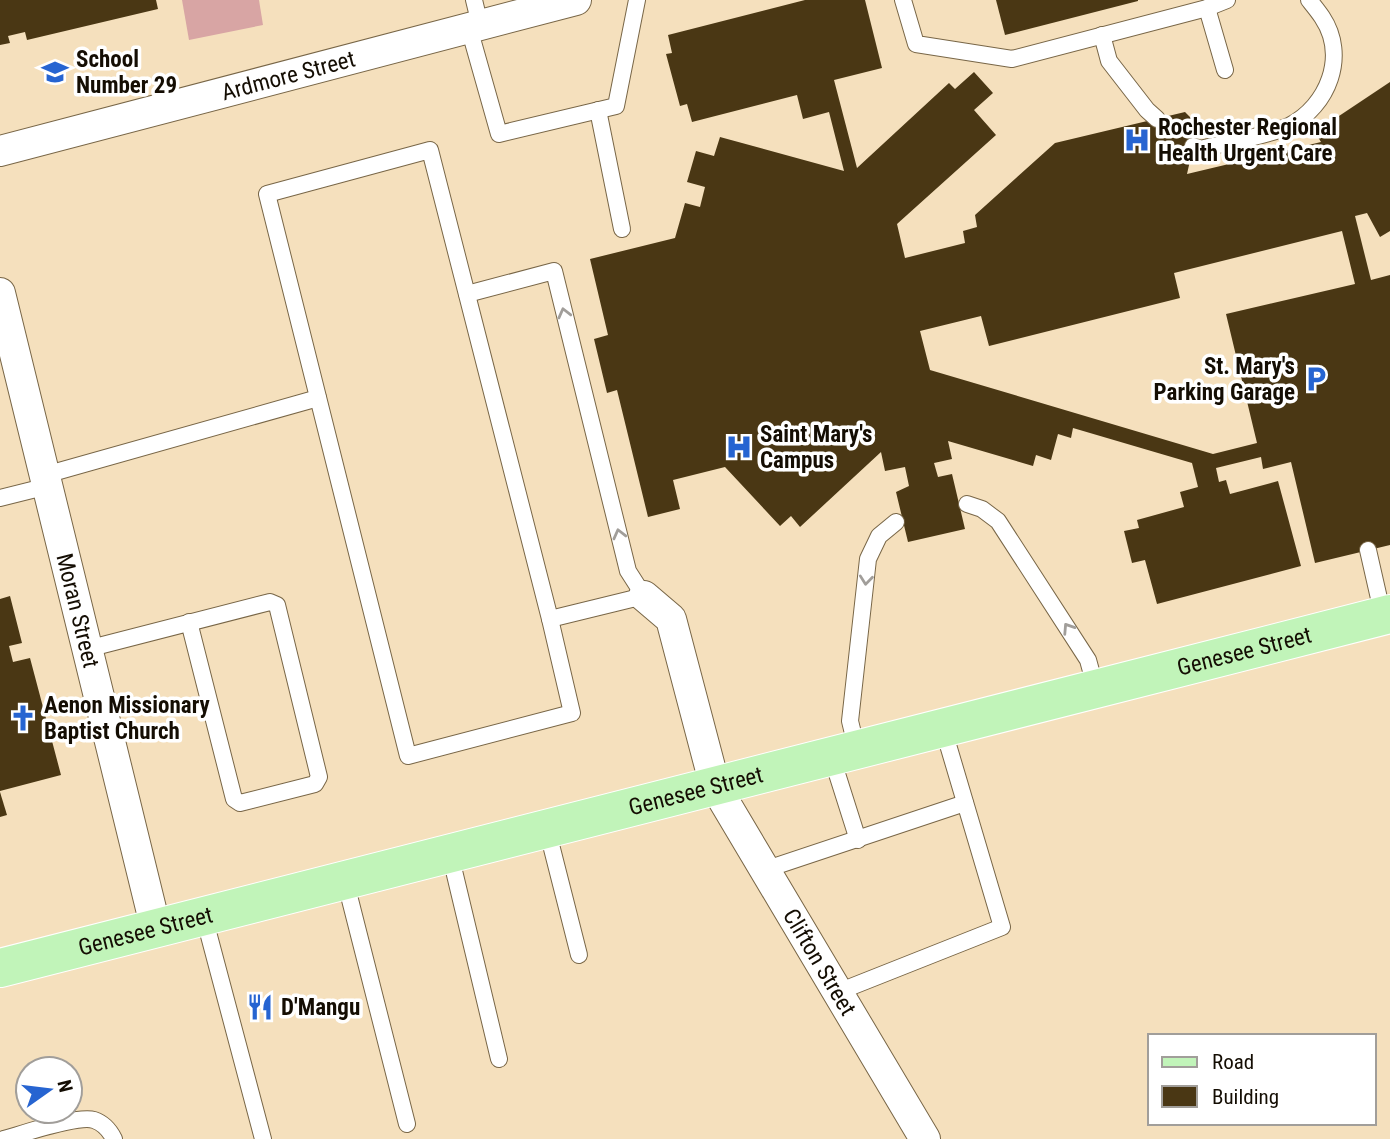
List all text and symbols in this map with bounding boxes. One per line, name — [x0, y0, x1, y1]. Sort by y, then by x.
street label: Ardmore Street — [219, 45, 358, 106]
place label: School Number 29 — [76, 46, 177, 99]
school or university icon: School Number 29 — [40, 57, 70, 87]
place label: Rochester Regional Health Urgent Care — [1158, 114, 1337, 167]
hospital icon: Rochester Regional Health Urgent Care — [1122, 125, 1152, 155]
one-way arrow — [558, 307, 572, 319]
place label: St. Mary's Parking Garage — [1154, 353, 1295, 406]
parking icon: St. Mary's Parking Garage — [1301, 364, 1331, 394]
place label: Saint Mary's Campus — [760, 421, 872, 474]
hospital icon: Saint Mary's Campus — [724, 432, 754, 462]
one-way arrow — [613, 528, 627, 540]
street label: Moran Street — [50, 551, 104, 671]
one-way arrow — [859, 575, 874, 586]
street label: Genesee Street — [1174, 622, 1314, 682]
one-way arrow — [1063, 623, 1076, 636]
place label: Aenon Missionary Baptist Church — [44, 692, 210, 745]
church icon: Aenon Missionary Baptist Church — [8, 703, 38, 733]
street label: Genesee Street — [626, 761, 766, 821]
street label: Genesee Street — [75, 901, 215, 962]
street label: Clifton Street — [777, 904, 861, 1020]
restaurant icon: D'Mangu — [245, 992, 275, 1022]
place label: D'Mangu — [281, 994, 360, 1021]
legend — [1148, 1034, 1376, 1125]
text: Road — [1212, 1050, 1254, 1074]
north arrow — [14, 1055, 84, 1125]
text: N — [52, 1078, 78, 1094]
text: Building — [1212, 1085, 1279, 1109]

